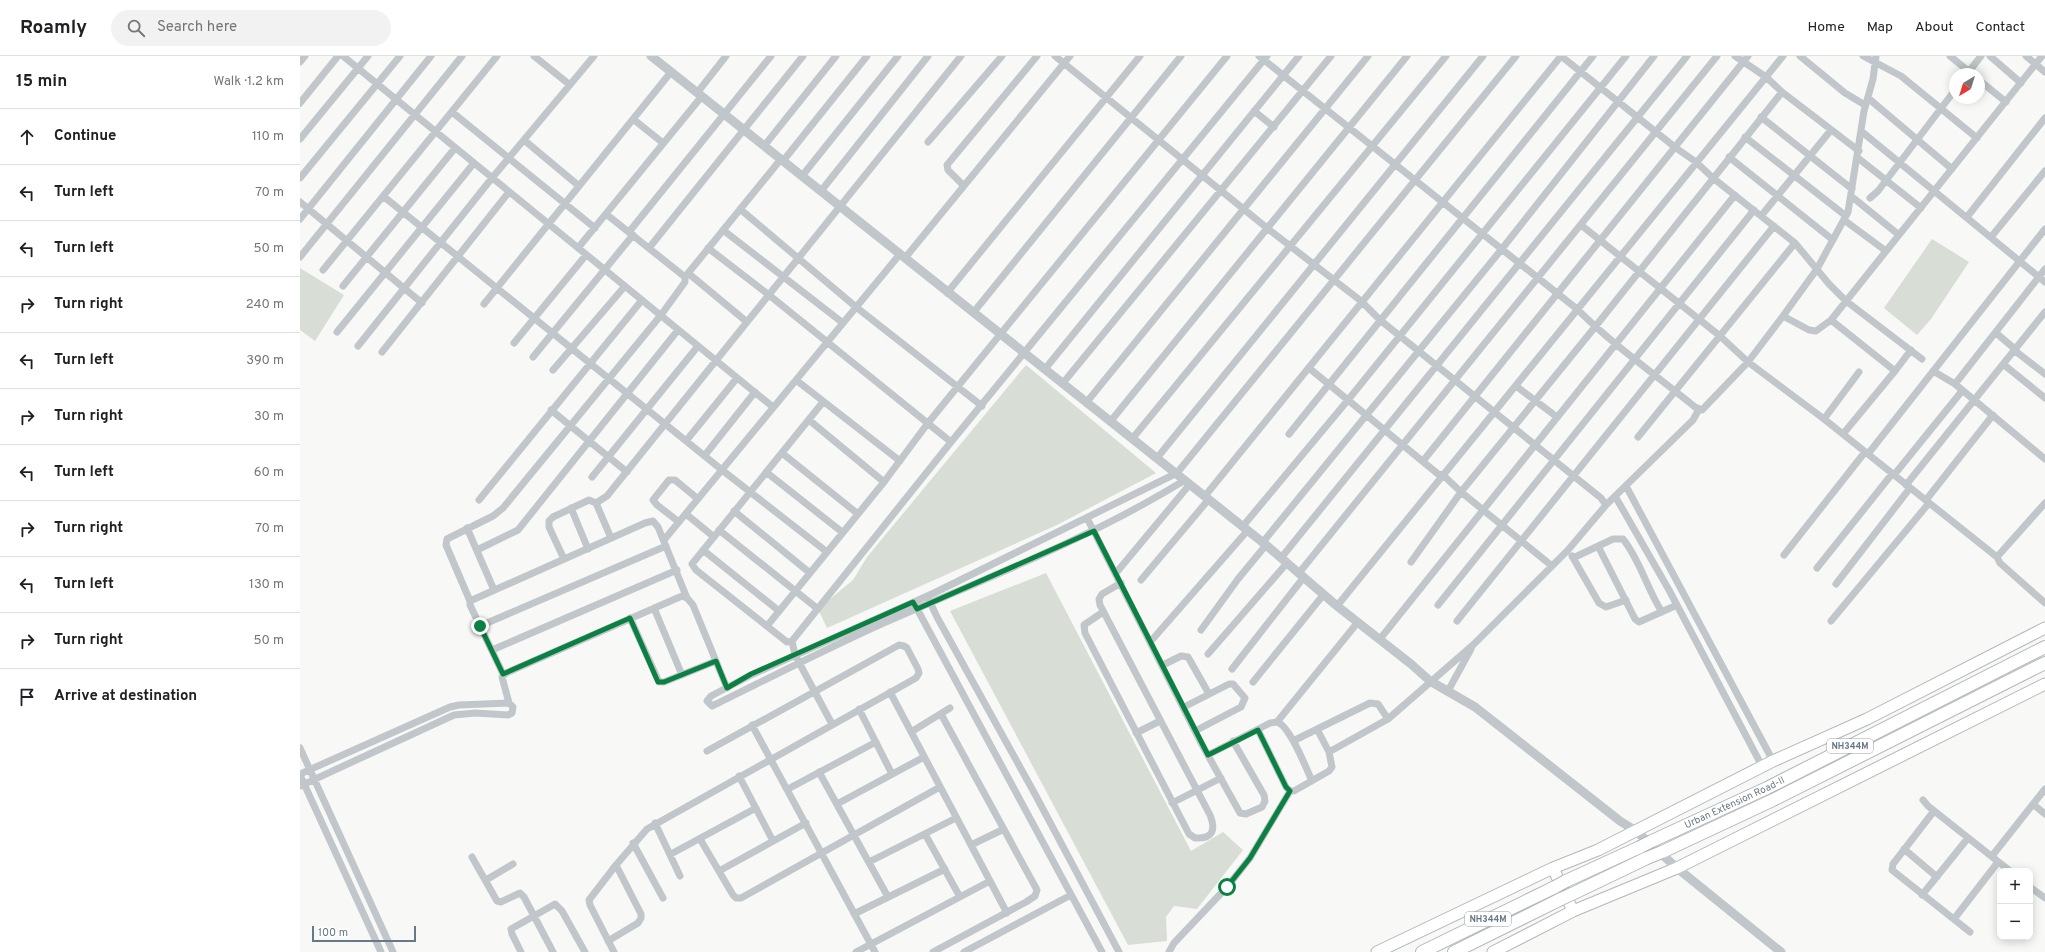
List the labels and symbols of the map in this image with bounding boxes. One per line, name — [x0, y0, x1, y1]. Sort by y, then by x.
north arrow — [1949, 68, 1985, 104]
route end — [471, 617, 489, 635]
road number: NH344M — [1827, 739, 1873, 753]
street label: Urban Extension Road-II — [1682, 774, 1787, 832]
route start — [1218, 878, 1236, 896]
road number: NH344M — [1465, 912, 1511, 926]
scale bar — [312, 924, 416, 943]

